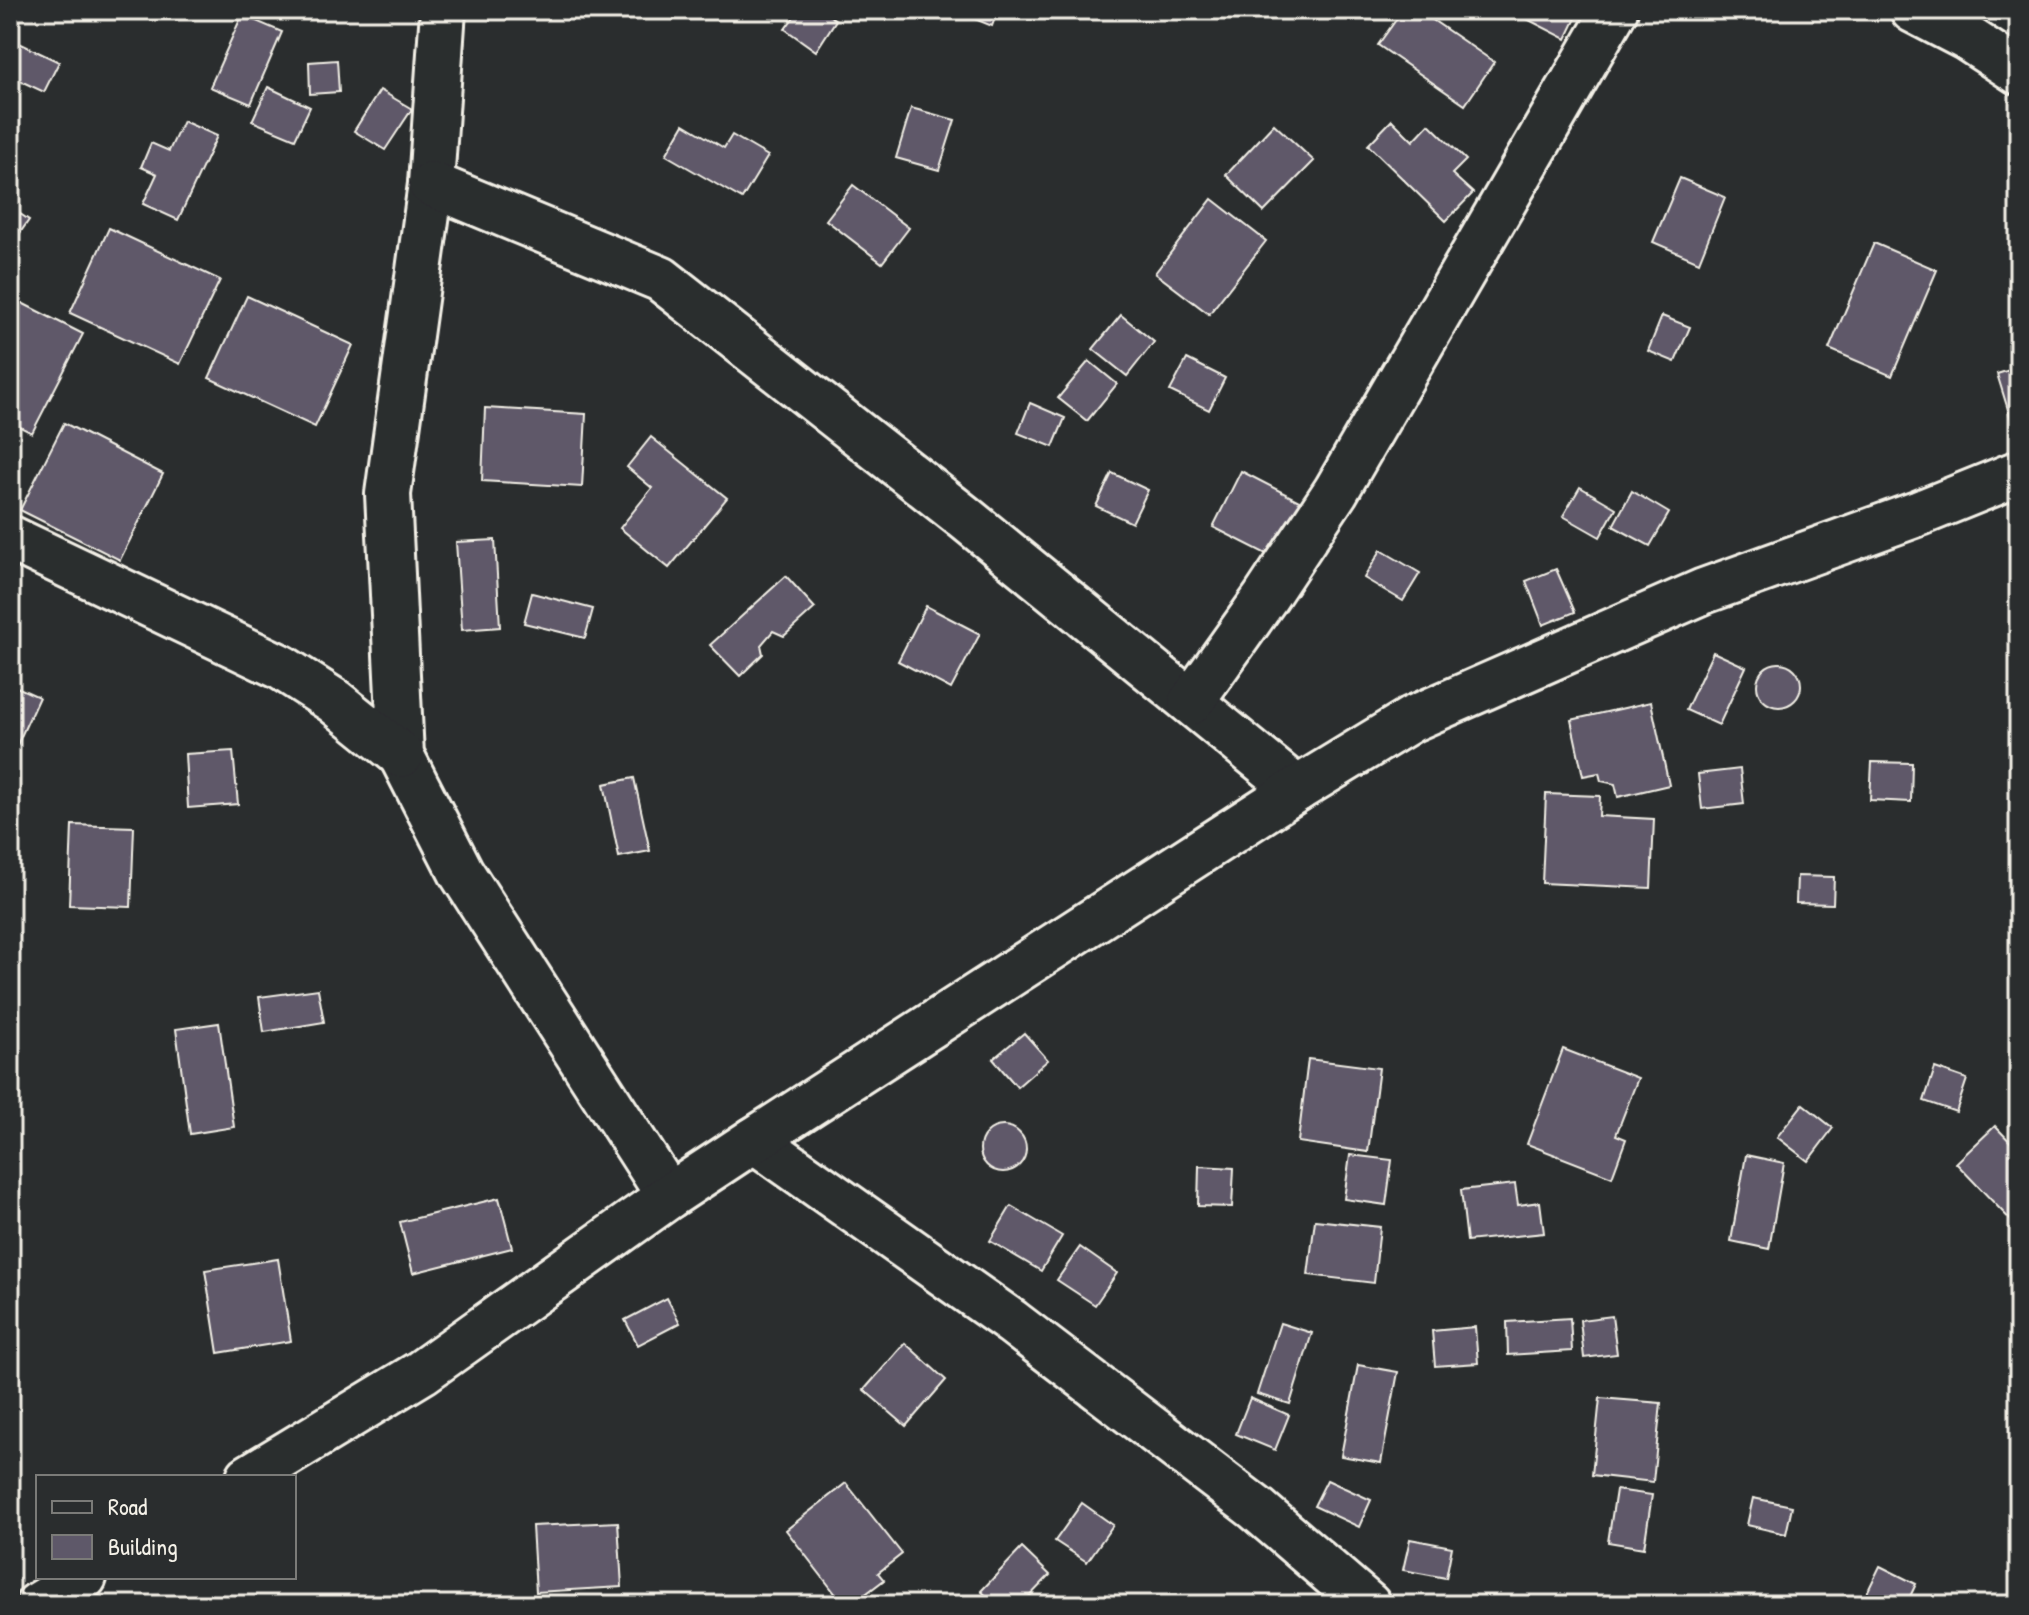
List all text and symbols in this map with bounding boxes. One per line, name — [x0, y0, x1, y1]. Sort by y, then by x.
legend — [36, 1475, 296, 1579]
text: Road — [108, 1490, 147, 1522]
text: Building — [108, 1530, 178, 1562]

